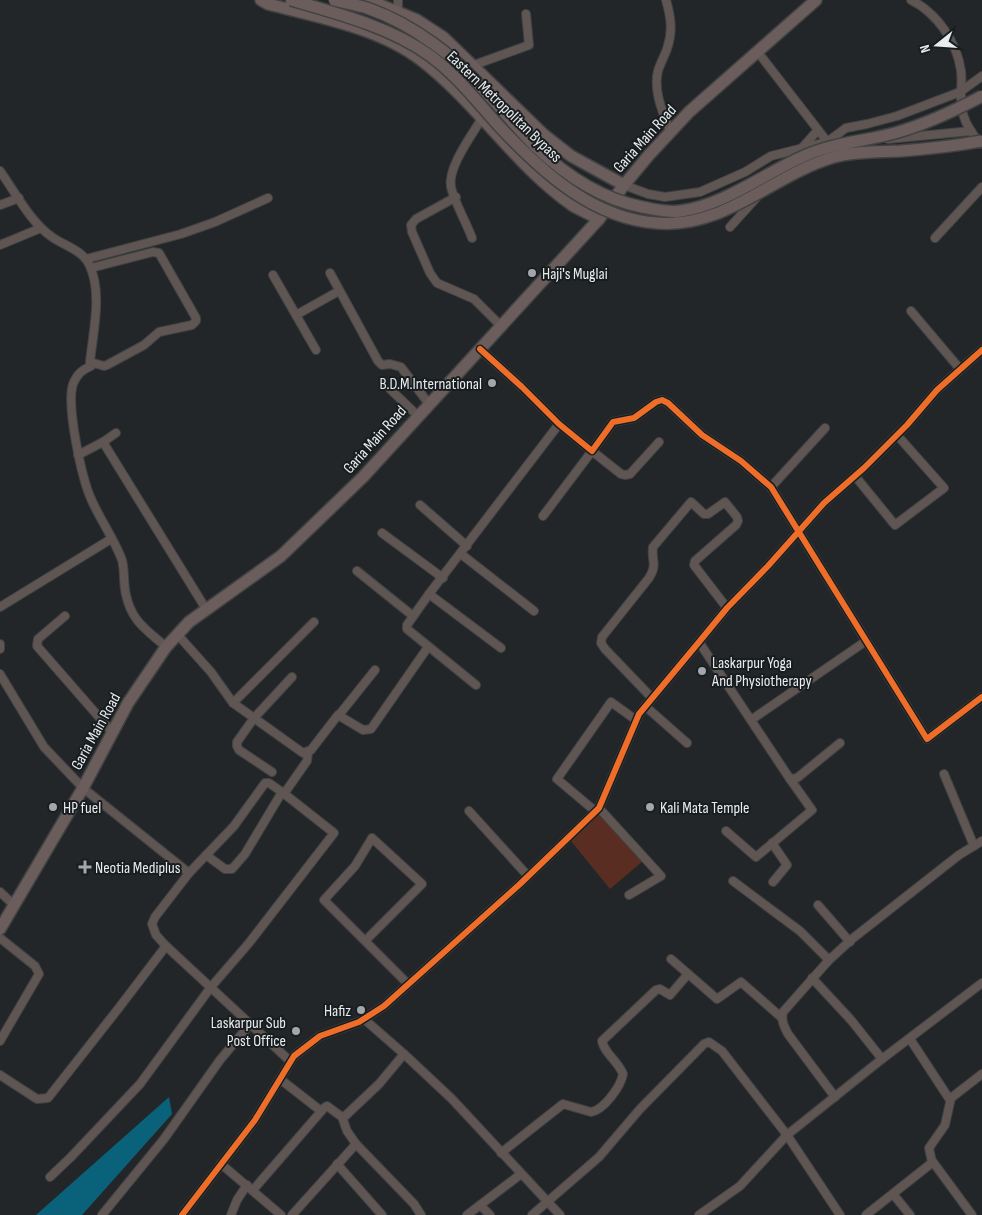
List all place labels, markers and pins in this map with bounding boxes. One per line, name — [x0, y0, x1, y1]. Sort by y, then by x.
place label: Haji's Muglai — [542, 265, 608, 284]
marker: Haji's Muglai — [526, 267, 538, 279]
place label: B.D.M.International — [380, 375, 482, 394]
marker: B.D.M.International — [486, 377, 498, 389]
place label: Laskarpur Yoga And Physiotherapy — [711, 654, 812, 691]
marker: Laskarpur Yoga And Physiotherapy — [696, 665, 708, 677]
place label: HP fuel — [63, 799, 101, 818]
place label: Kali Mata Temple — [660, 799, 750, 818]
marker: HP fuel — [47, 801, 59, 813]
marker: Kali Mata Temple — [644, 801, 656, 813]
place label: Neotia Mediplus — [95, 859, 181, 878]
marker: Neotia Mediplus — [79, 861, 91, 873]
place label: Hafiz — [324, 1002, 351, 1021]
marker: Hafiz — [355, 1004, 367, 1016]
place label: Laskarpur Sub Post Office — [211, 1014, 286, 1051]
marker: Laskarpur Sub Post Office — [290, 1025, 302, 1037]

